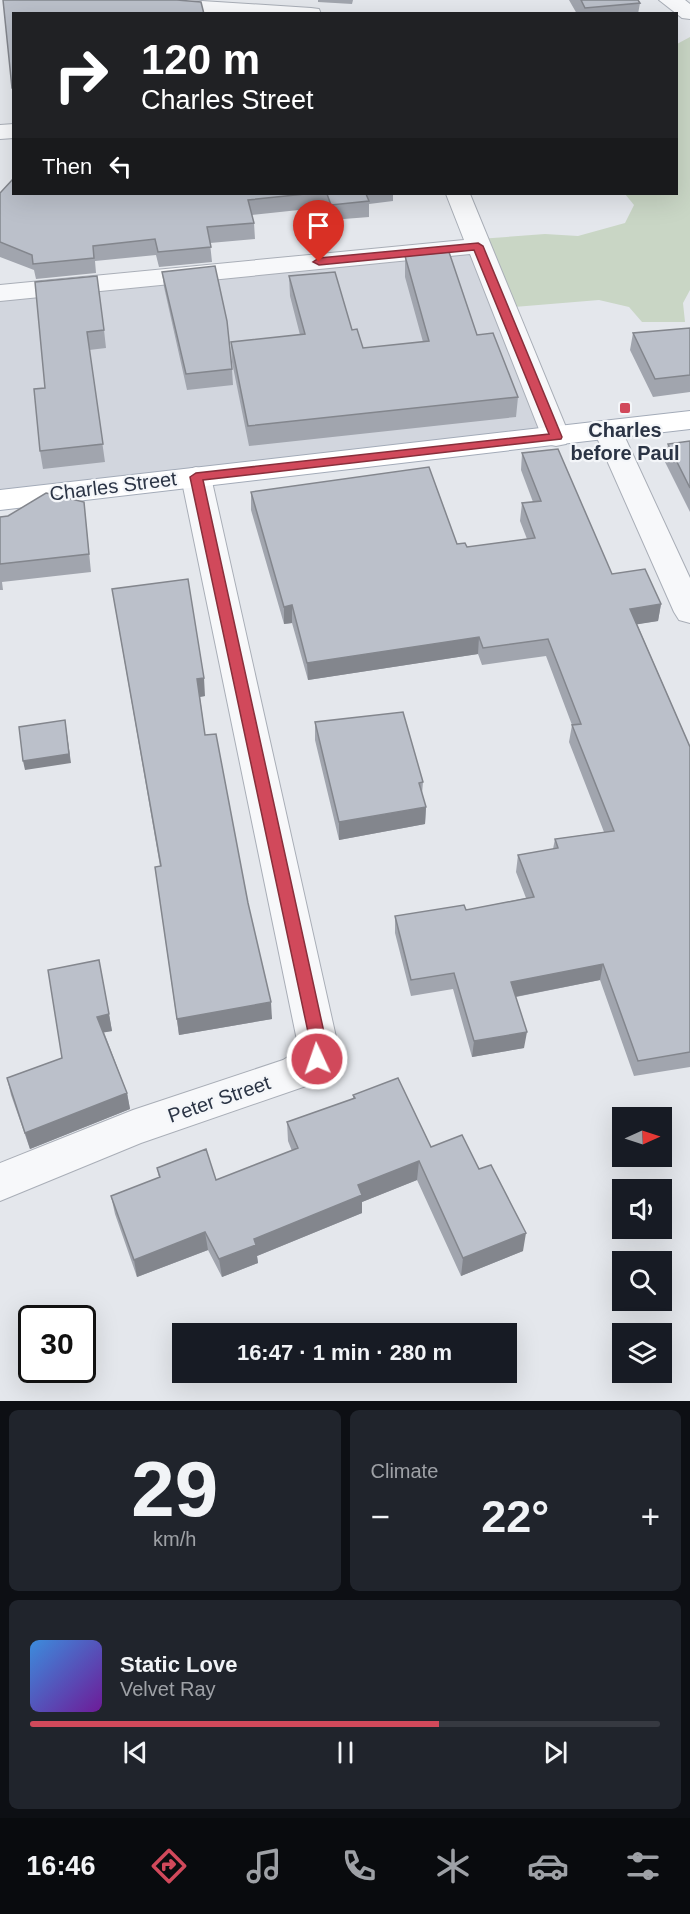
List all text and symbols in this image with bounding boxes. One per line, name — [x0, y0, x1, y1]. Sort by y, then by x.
icon: right — [42, 36, 120, 114]
text: 120 m — [141, 36, 260, 83]
text: Charles Street — [141, 85, 314, 115]
icon: left — [104, 150, 137, 183]
text: Then — [42, 154, 92, 179]
pin — [293, 200, 344, 262]
icon: arrive — [302, 209, 335, 242]
marker: Charles before Paul — [618, 401, 632, 415]
place label: Charles before Paul — [571, 419, 679, 464]
street label: Charles Street — [48, 467, 178, 505]
position arrow — [285, 1027, 349, 1091]
street label: Peter Street — [165, 1071, 273, 1127]
north arrow — [612, 1107, 672, 1167]
map controls — [612, 1107, 672, 1383]
button: sound — [612, 1179, 672, 1239]
button: search — [612, 1251, 672, 1311]
speed limit sign: 30 — [18, 1305, 96, 1383]
button: layers — [612, 1323, 672, 1383]
text: 16:47 · 1 min · 280 m — [237, 1340, 452, 1365]
text: 29 — [131, 1445, 218, 1533]
text: Climate — [371, 1460, 438, 1482]
text: 22° — [481, 1491, 549, 1542]
text: − — [371, 1498, 390, 1535]
text: + — [641, 1498, 660, 1535]
text: km/h — [153, 1528, 196, 1550]
text: Static Love — [120, 1652, 237, 1677]
text: Velvet Ray — [120, 1678, 216, 1700]
icon: previous — [119, 1736, 152, 1769]
icon: pause — [329, 1736, 362, 1769]
icon: next — [539, 1736, 572, 1769]
icon: directions — [148, 1845, 190, 1887]
icon: music — [243, 1845, 285, 1887]
icon: phone — [338, 1845, 380, 1887]
icon: climate — [432, 1845, 474, 1887]
icon: car — [527, 1845, 569, 1887]
icon: filters — [622, 1845, 664, 1887]
text: 16:46 — [26, 1851, 95, 1881]

